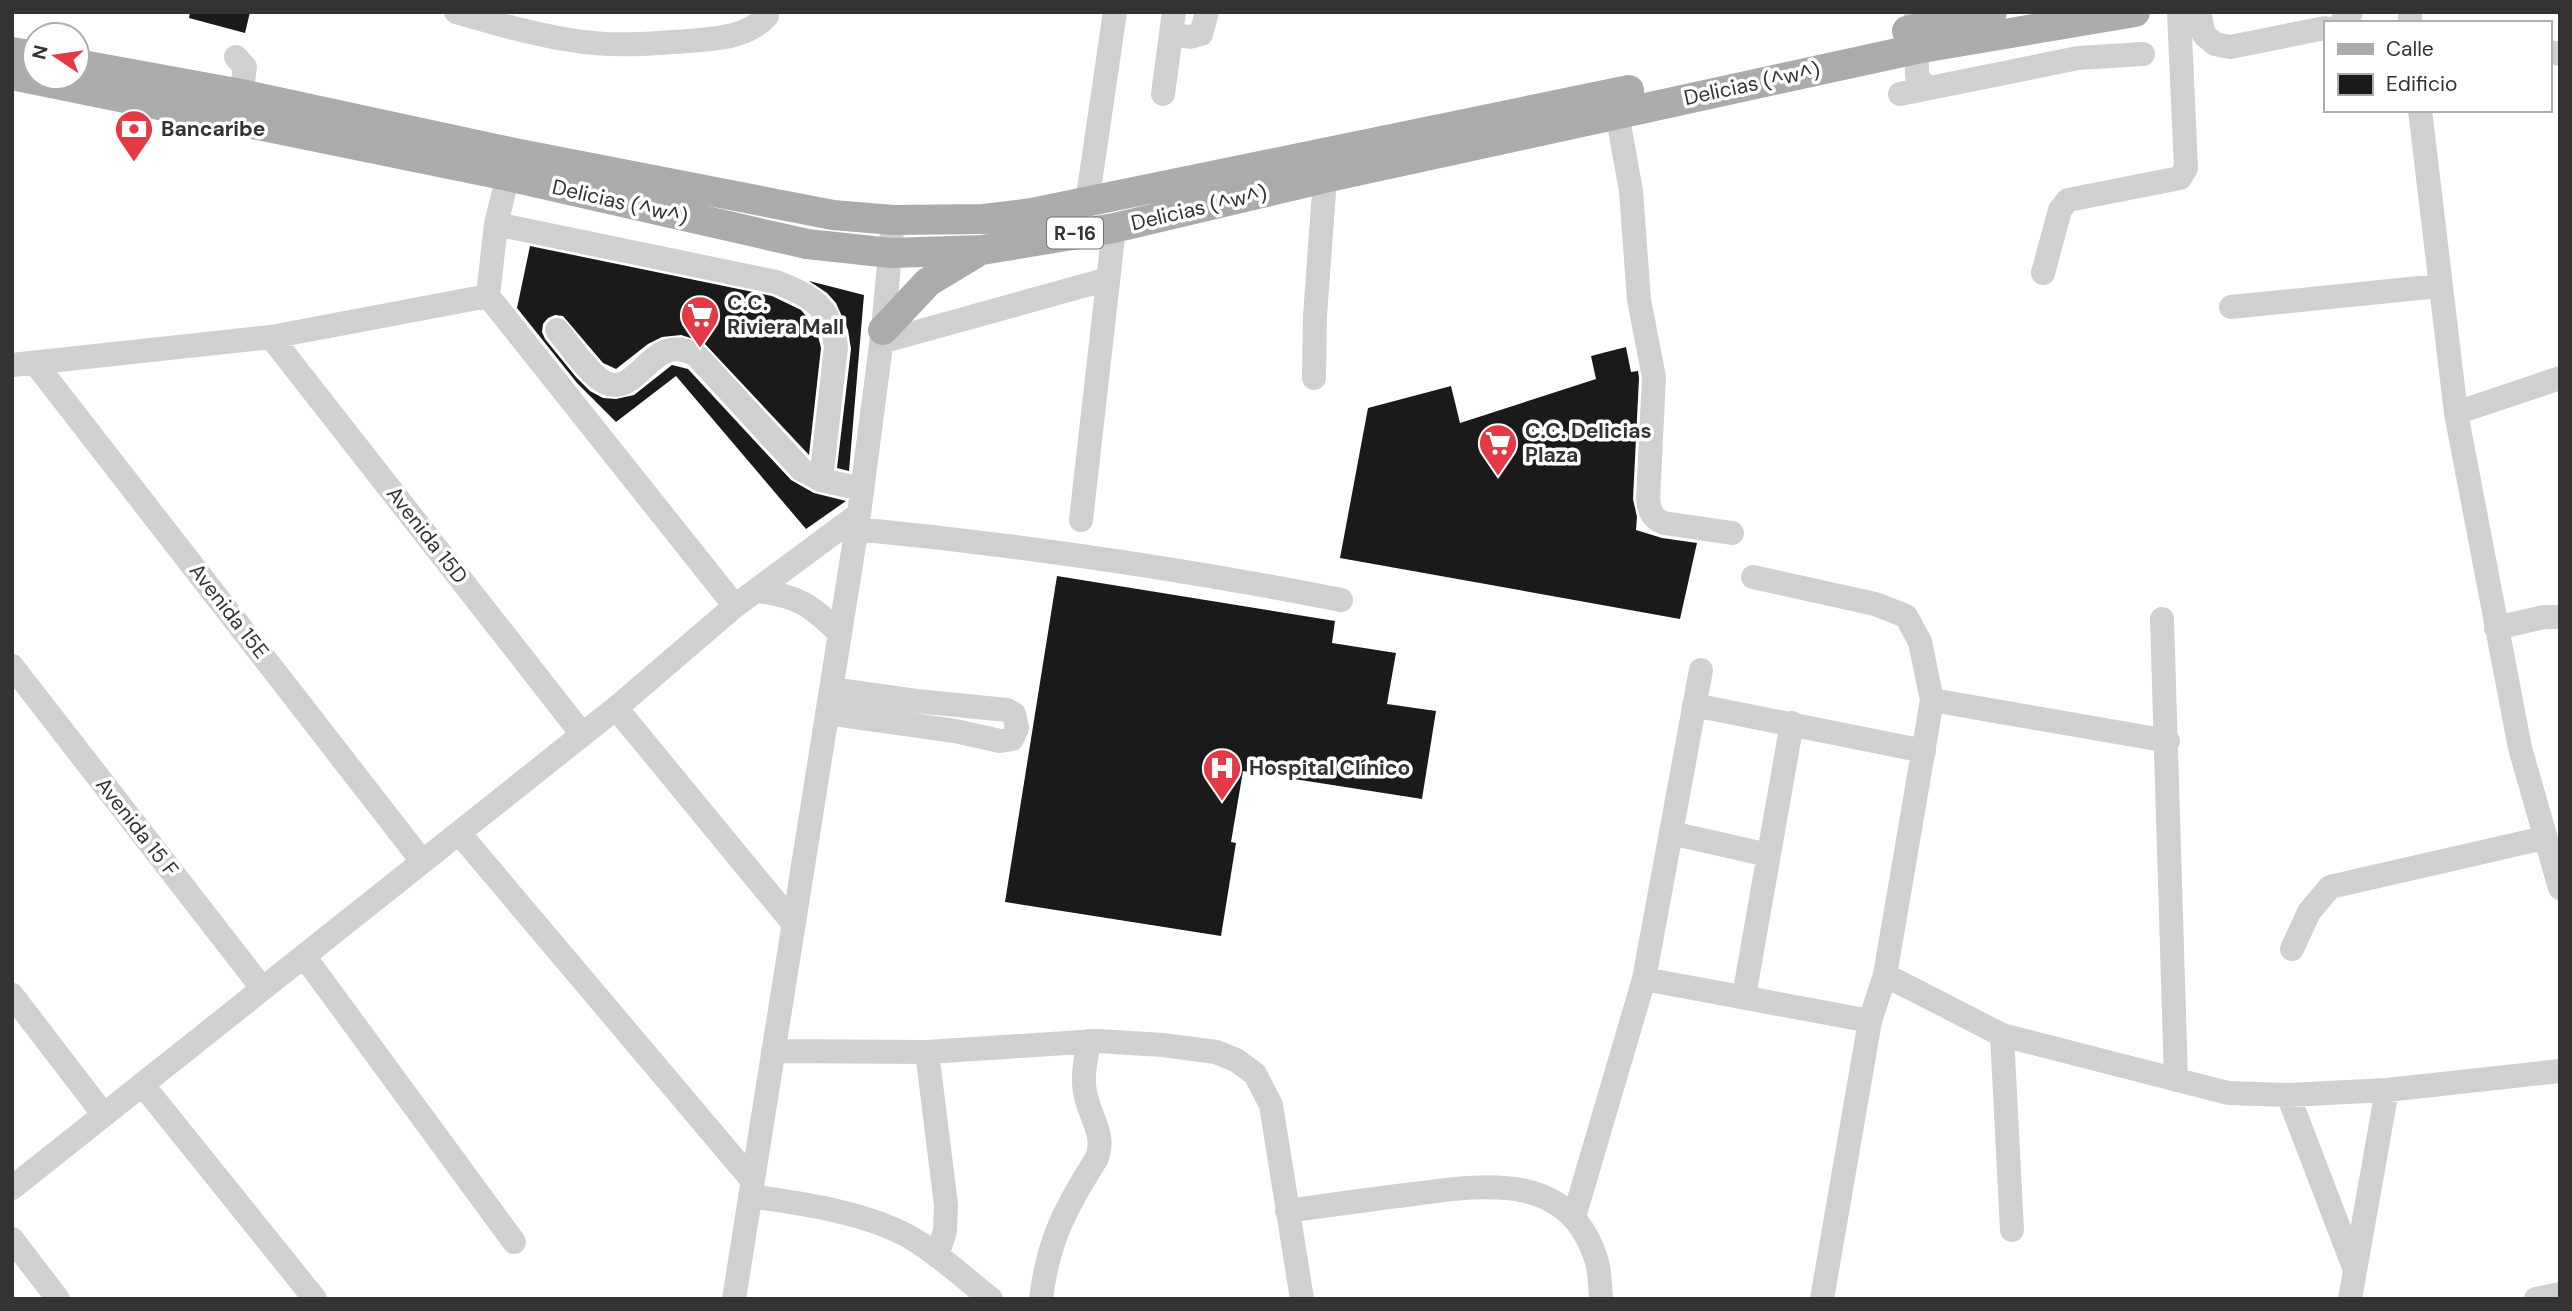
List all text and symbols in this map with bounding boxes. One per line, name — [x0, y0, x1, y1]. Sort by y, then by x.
north arrow — [21, 21, 91, 91]
legend — [2324, 21, 2551, 112]
text: Calle — [2386, 35, 2434, 63]
text: N — [26, 43, 54, 62]
street label: Delicias (^w^) — [1681, 56, 1823, 112]
text: Edificio — [2386, 70, 2457, 98]
bank icon: Bancaribe — [113, 108, 155, 163]
place label: Bancaribe — [161, 115, 265, 143]
street label: Delicias (^w^) — [549, 173, 691, 231]
street label: Delicias (^w^) — [1128, 179, 1270, 237]
road number: R-16 — [1047, 218, 1103, 248]
place label: C.C. Riviera Mall — [727, 289, 844, 341]
supermarket icon: C.C. Riviera Mall — [679, 294, 721, 349]
place label: C.C. Delicias Plaza — [1525, 417, 1652, 469]
supermarket icon: C.C. Delicias Plaza — [1477, 422, 1519, 477]
street label: Avenida 15D — [380, 481, 474, 589]
street label: Avenida 15E — [183, 558, 275, 664]
hospital icon: Hospital Clínico — [1201, 747, 1243, 802]
place label: Hospital Clínico — [1249, 754, 1410, 782]
street label: Avenida 15 F — [89, 772, 185, 882]

